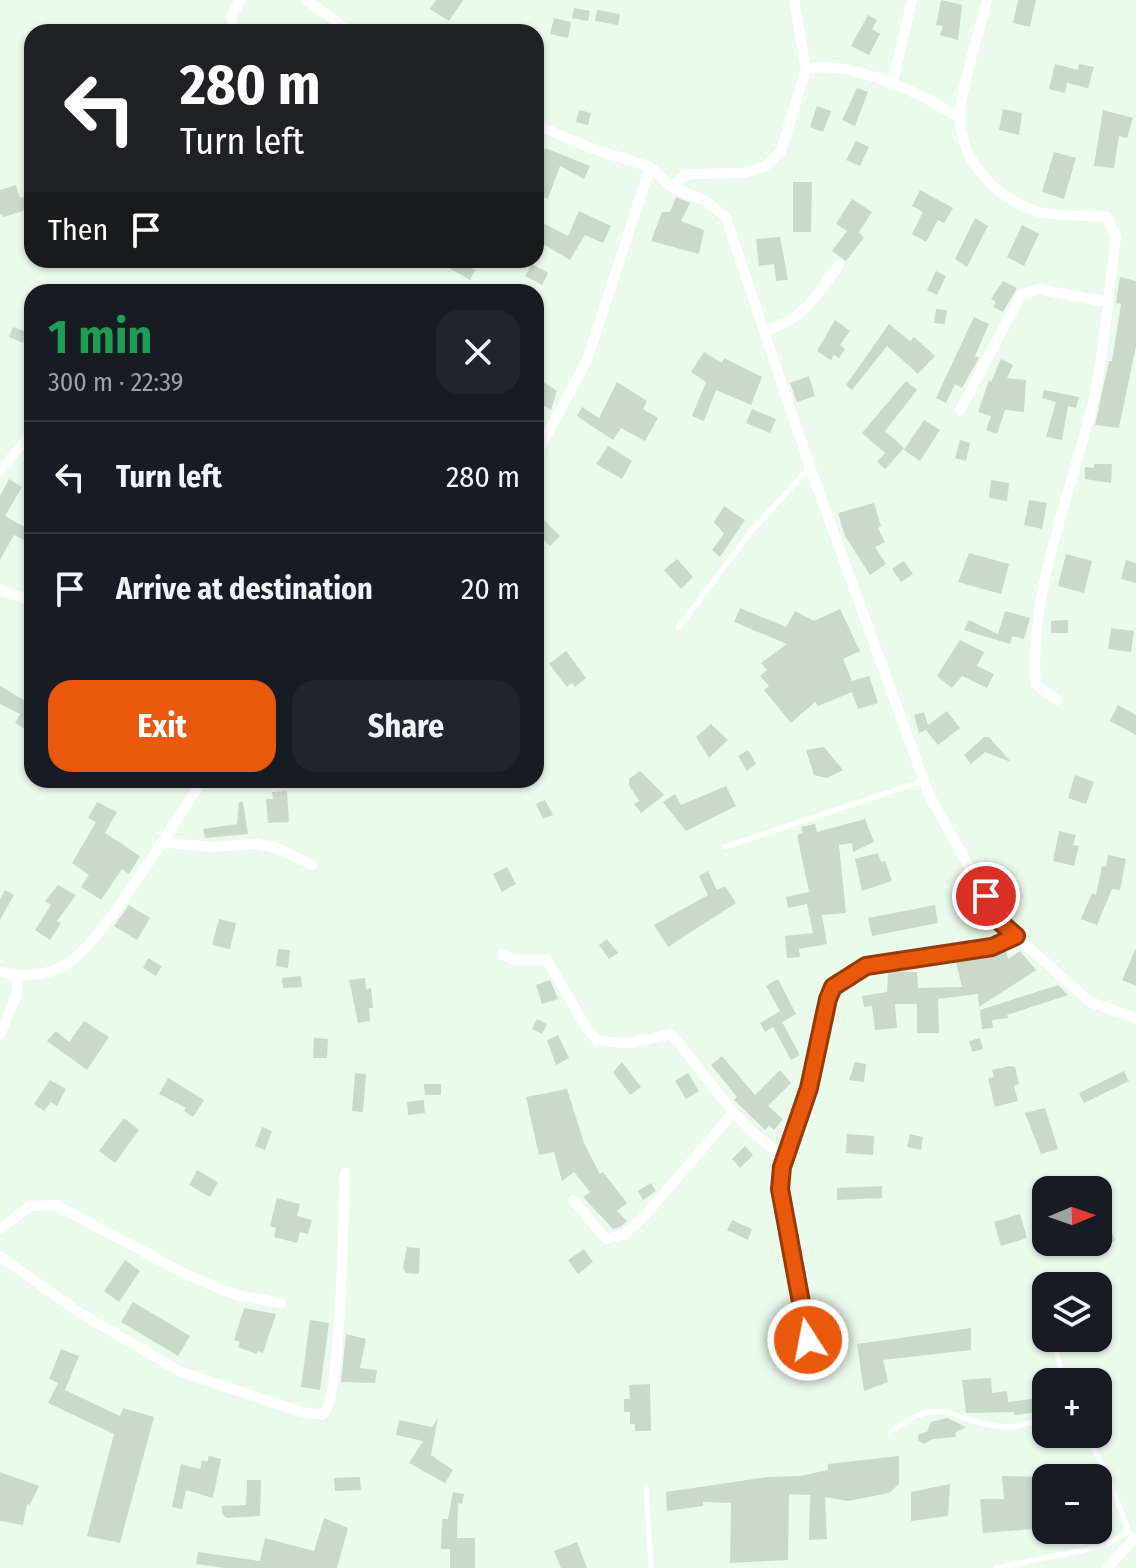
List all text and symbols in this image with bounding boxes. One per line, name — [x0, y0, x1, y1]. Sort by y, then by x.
text: 280 m — [180, 52, 320, 119]
icon: left — [48, 56, 152, 160]
text: Turn left — [180, 120, 304, 164]
icon: arrive — [124, 208, 168, 252]
text: Then — [48, 212, 108, 248]
text: 1 min — [48, 308, 153, 366]
button: close — [436, 310, 520, 394]
text: 300 m · 22:39 — [48, 367, 183, 398]
icon: left — [48, 455, 92, 499]
text: Turn left — [116, 459, 222, 495]
text: 280 m — [446, 459, 520, 495]
icon: arrive — [48, 567, 92, 611]
text: Arrive at destination — [116, 571, 373, 607]
text: 20 m — [461, 571, 520, 607]
button: Exit — [48, 680, 276, 772]
button: Share — [292, 680, 520, 772]
pin — [952, 862, 1020, 930]
icon: arrive — [964, 874, 1008, 918]
north arrow — [1032, 1176, 1112, 1256]
map controls — [1032, 1176, 1112, 1544]
button: layers — [1032, 1272, 1112, 1352]
position arrow — [766, 1298, 850, 1382]
button: + — [1032, 1368, 1112, 1448]
button: − — [1032, 1464, 1112, 1544]

